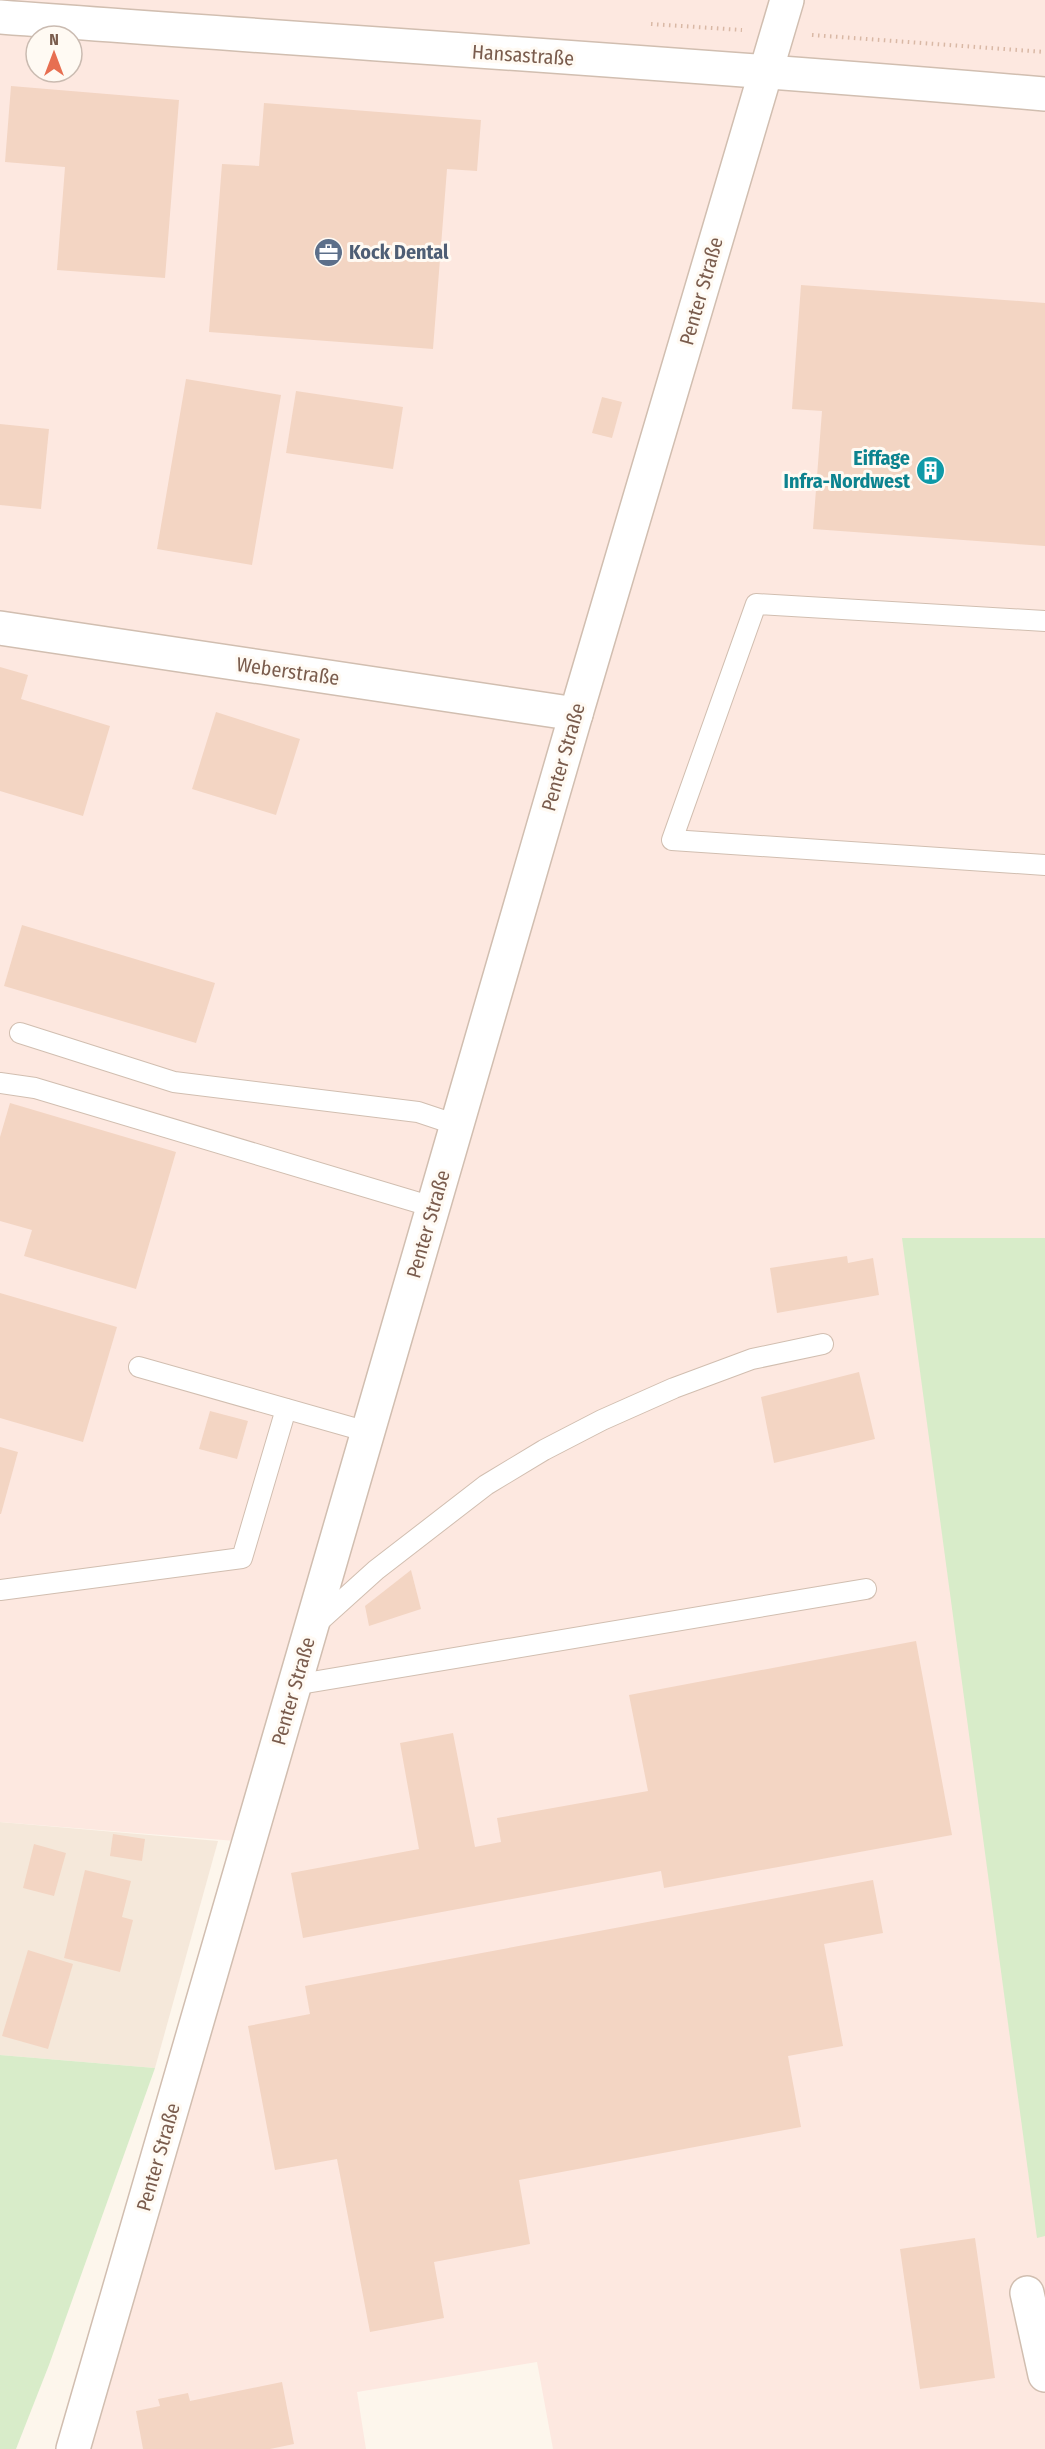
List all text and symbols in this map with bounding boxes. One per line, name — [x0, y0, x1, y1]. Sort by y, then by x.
north arrow — [24, 24, 84, 84]
text: N — [49, 30, 59, 49]
street label: Hansastraße — [471, 39, 575, 71]
street label: Penter Straße — [674, 234, 728, 348]
office icon: Kock Dental — [312, 236, 344, 268]
place label: Kock Dental — [349, 240, 449, 264]
place label: Eiffage Infra-Nordwest — [784, 446, 911, 493]
building icon: Eiffage Infra-Nordwest — [915, 454, 947, 486]
street label: Weberstraße — [235, 652, 341, 690]
street label: Penter Straße — [536, 700, 590, 814]
street label: Penter Straße — [401, 1167, 455, 1281]
street label: Penter Straße — [266, 1634, 320, 1748]
street label: Penter Straße — [131, 2100, 185, 2214]

